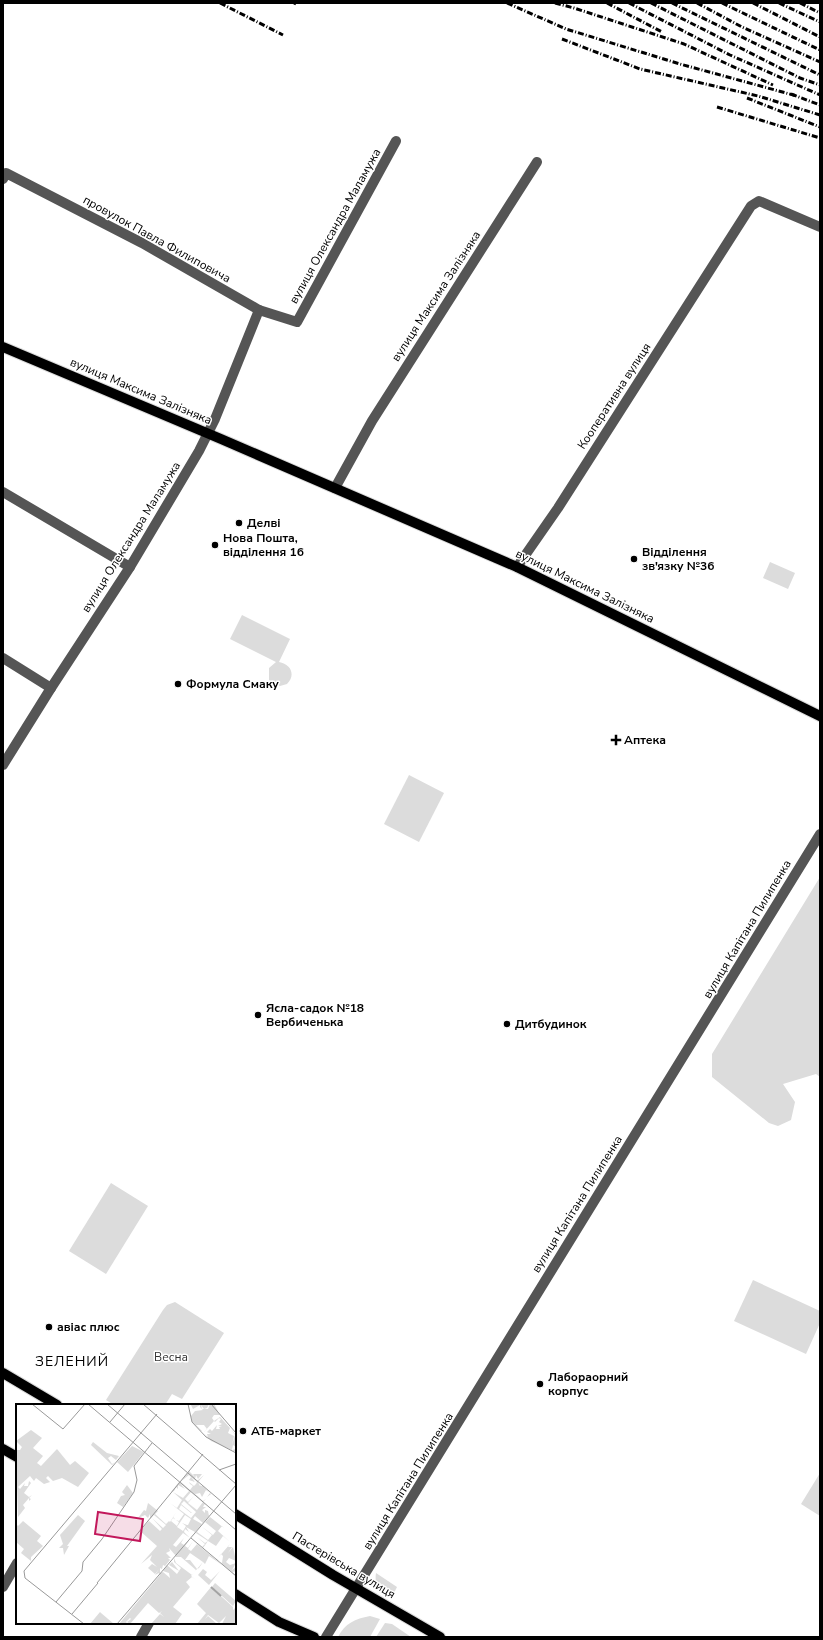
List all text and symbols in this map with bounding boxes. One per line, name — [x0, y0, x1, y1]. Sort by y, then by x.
street label: вулиця Олександра Маламужа — [286, 146, 384, 306]
street label: провулок Павла Филиповича — [80, 192, 234, 286]
street label: вулиця Максима Залізняка — [388, 228, 484, 364]
street label: Кооперативна вулиця — [574, 340, 654, 452]
street label: вулиця Максима Залізняка — [68, 354, 214, 428]
street label: вулиця Олександра Маламужа — [78, 459, 184, 615]
place label: Делві — [247, 515, 280, 531]
marker: Делві — [234, 518, 244, 528]
place label: Нова Пошта, відділення 16 — [223, 530, 304, 560]
marker: Нова Пошта, відділення 16 — [210, 540, 220, 550]
place label: Відділення зв'язку №36 — [642, 544, 714, 574]
street label: вулиця Максима Залізняка — [513, 545, 657, 627]
marker: Відділення зв'язку №36 — [629, 554, 639, 564]
place label: Формула Смаку — [186, 676, 279, 692]
marker: Формула Смаку — [173, 679, 183, 689]
place label: Аптека — [624, 732, 666, 748]
marker: Аптека — [611, 735, 621, 745]
street label: вулиця Капітана Пилипенка — [699, 857, 795, 1001]
place label: Ясла-садок №18 Вербиченька — [266, 1000, 364, 1030]
marker: Ясла-садок №18 Вербиченька — [253, 1010, 263, 1020]
place label: Дитбудинок — [515, 1016, 587, 1032]
marker: Дитбудинок — [502, 1019, 512, 1029]
street label: вулиця Капітана Пилипенка — [528, 1132, 626, 1276]
place label: авіас плюс — [57, 1319, 120, 1335]
marker: авіас плюс — [44, 1322, 54, 1332]
park label: Весна — [154, 1349, 188, 1365]
district label: ЗЕЛЕНИЙ — [35, 1352, 109, 1371]
place label: Лабораорний корпус — [548, 1369, 628, 1399]
marker: Лабораорний корпус — [535, 1379, 545, 1389]
inset map — [16, 1404, 236, 1624]
street label: вулиця Капітана Пилипенка — [359, 1409, 457, 1553]
place label: АТБ-маркет — [251, 1423, 321, 1439]
marker: АТБ-маркет — [238, 1426, 248, 1436]
street label: Пастерівська вулиця — [289, 1528, 399, 1602]

